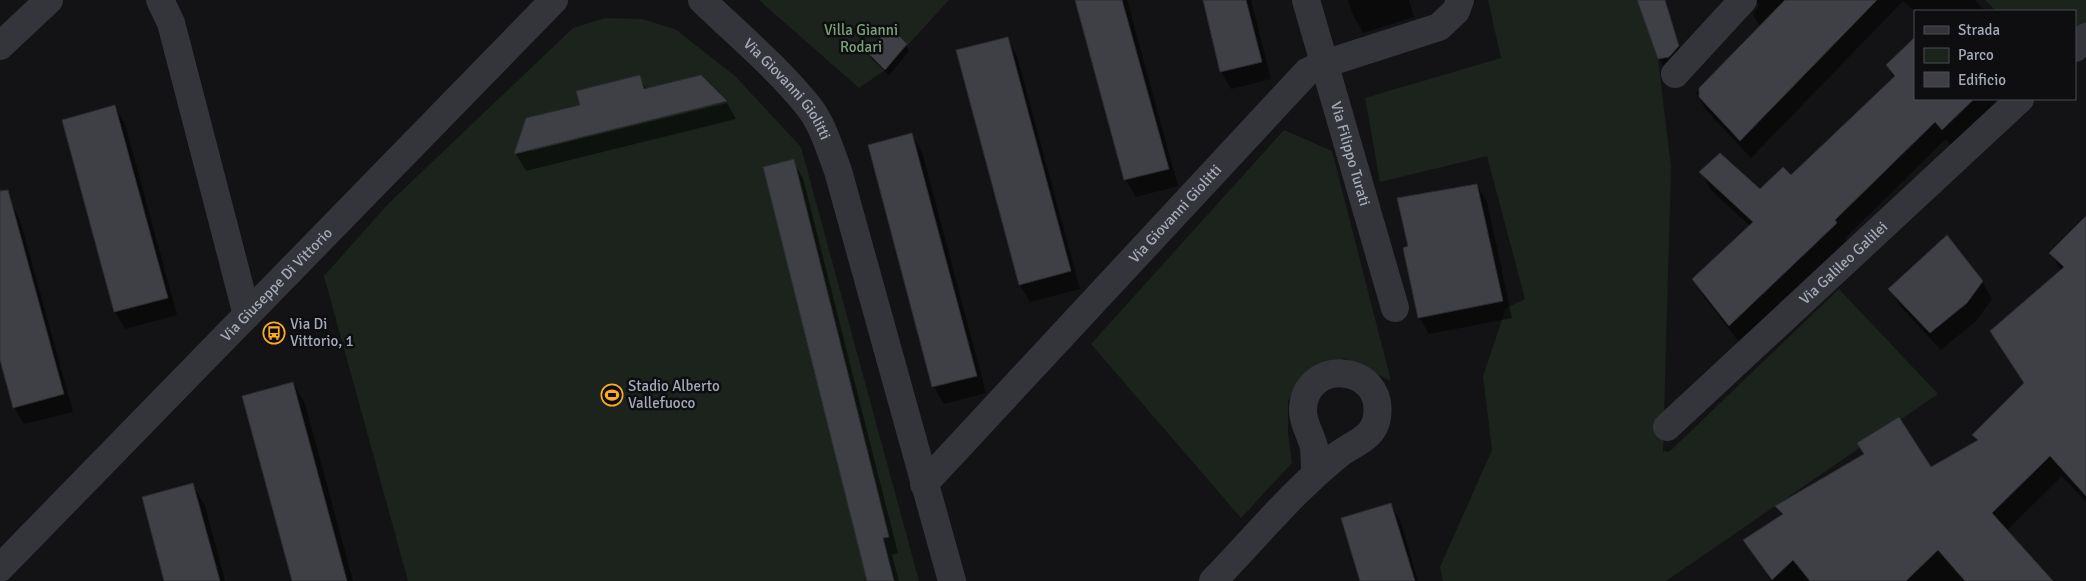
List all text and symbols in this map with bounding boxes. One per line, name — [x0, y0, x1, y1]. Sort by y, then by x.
legend — [1914, 10, 2076, 100]
park label: Villa Gianni Rodari — [824, 21, 898, 56]
text: Strada — [1958, 21, 2000, 39]
street label: Via Giovanni Giolitti — [740, 35, 835, 142]
text: Parco — [1958, 46, 1994, 64]
text: Edificio — [1958, 71, 2006, 89]
street label: Via Filippo Turati — [1327, 99, 1374, 208]
street label: Via Giovanni Giolitti — [1125, 161, 1225, 267]
street label: Via Galileo Galilei — [1796, 218, 1891, 308]
street label: Via Giuseppe Di Vittorio — [217, 224, 336, 345]
place label: Via Di Vittorio, 1 — [290, 315, 354, 350]
bus stop icon: Via Di Vittorio, 1 — [262, 321, 286, 345]
place label: Stadio Alberto Vallefuoco — [628, 377, 720, 412]
sports icon: Stadio Alberto Vallefuoco — [600, 383, 624, 407]

